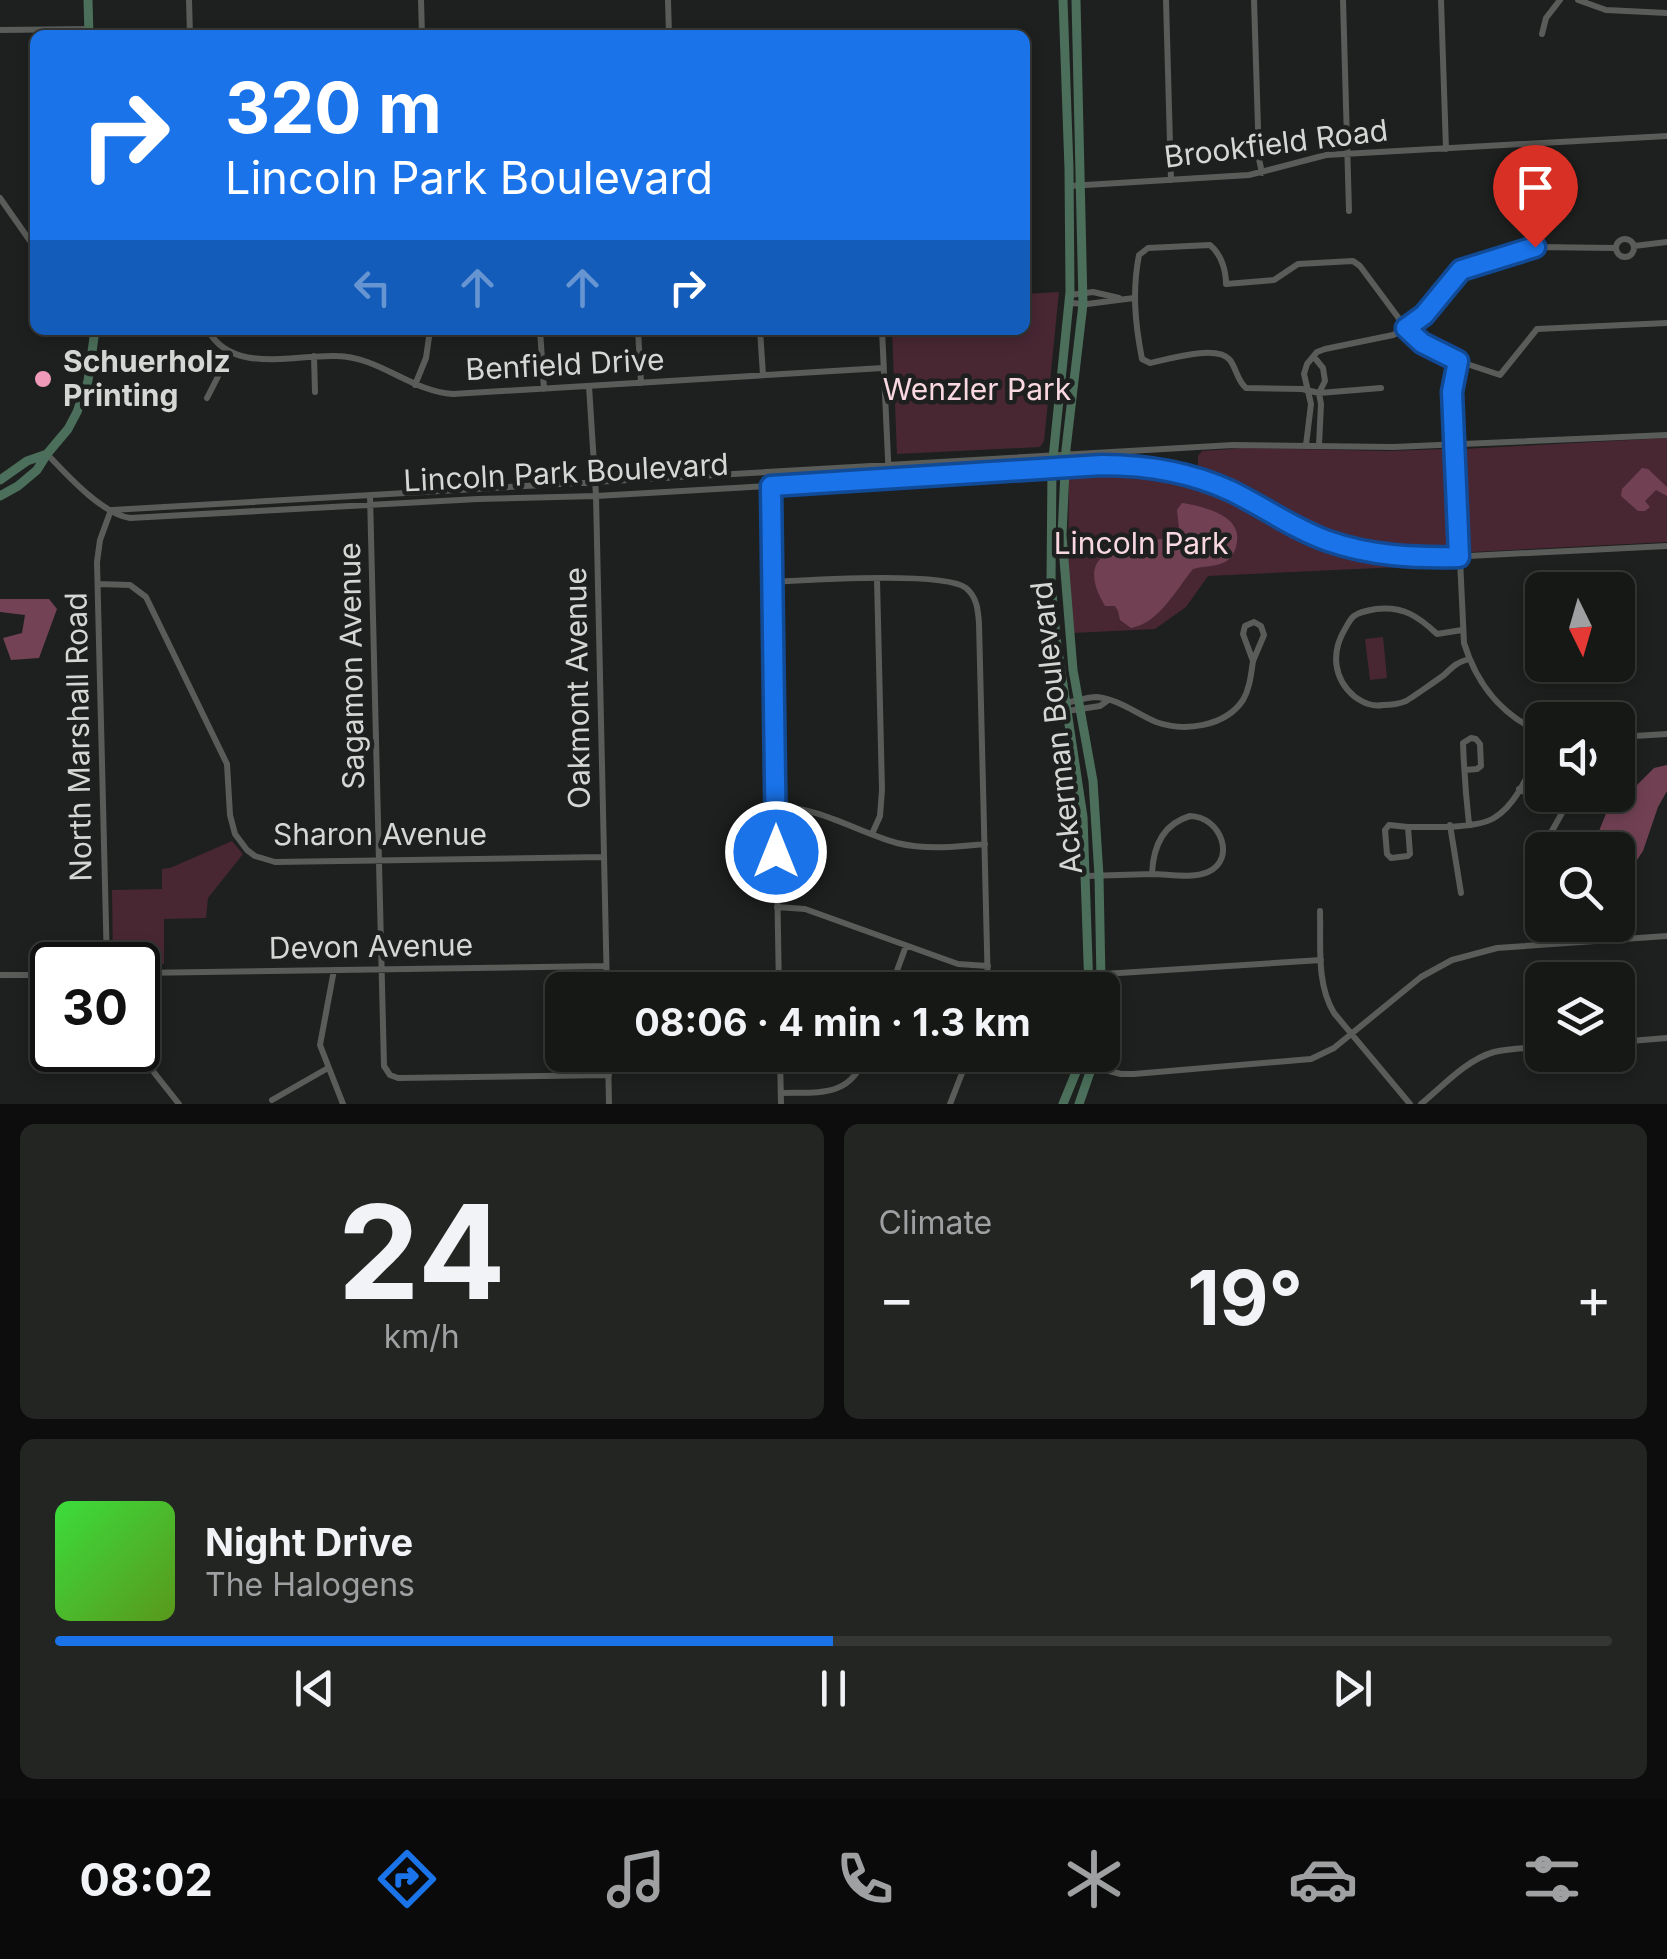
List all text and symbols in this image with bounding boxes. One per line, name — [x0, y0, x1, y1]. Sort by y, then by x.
text: 320 m — [225, 65, 442, 150]
icon: right — [60, 70, 190, 200]
street label: Brookfield Road — [1162, 111, 1390, 175]
pin — [1493, 145, 1578, 248]
text: Lincoln Park Boulevard — [225, 150, 713, 205]
icon: arrive — [1508, 160, 1563, 215]
icon: left — [345, 260, 400, 315]
icon: ahead — [450, 260, 505, 315]
icon: ahead — [555, 260, 610, 315]
icon: right — [660, 260, 715, 315]
street label: Benfield Drive — [465, 341, 665, 387]
place label: Schuerholz Printing — [63, 343, 231, 413]
marker: Schuerholz Printing — [32, 368, 54, 390]
park label: Wenzler Park — [883, 371, 1072, 407]
street label: Lincoln Park Boulevard — [403, 446, 729, 498]
park label: Lincoln Park — [1054, 525, 1229, 561]
street label: Sagamon Avenue — [331, 542, 371, 790]
street label: Oakmont Avenue — [557, 567, 597, 809]
north arrow — [1525, 572, 1635, 682]
map controls — [1525, 572, 1635, 1072]
street label: Ackerman Boulevard — [1023, 580, 1089, 876]
street label: North Marshall Road — [57, 592, 99, 882]
button: sound — [1525, 702, 1635, 812]
position arrow — [724, 800, 828, 904]
street label: Sharon Avenue — [273, 816, 487, 852]
button: search — [1525, 832, 1635, 942]
street label: Devon Avenue — [268, 926, 473, 966]
speed limit sign: 30 — [30, 942, 160, 1072]
button: layers — [1525, 962, 1635, 1072]
text: 08:06 · 4 min · 1.3 km — [634, 999, 1031, 1045]
text: 24 — [338, 1173, 506, 1330]
text: Climate — [879, 1203, 992, 1242]
text: 19° — [1187, 1252, 1303, 1343]
text: − — [879, 1265, 915, 1331]
text: + — [1576, 1265, 1612, 1331]
text: km/h — [384, 1317, 460, 1356]
text: Night Drive — [205, 1519, 413, 1565]
text: The Halogens — [205, 1565, 415, 1604]
icon: previous — [287, 1661, 342, 1716]
icon: pause — [806, 1661, 861, 1716]
icon: next — [1325, 1661, 1380, 1716]
icon: directions — [372, 1844, 442, 1914]
icon: music — [601, 1844, 671, 1914]
icon: phone — [830, 1844, 900, 1914]
icon: climate — [1059, 1844, 1129, 1914]
icon: car — [1288, 1844, 1358, 1914]
icon: filters — [1517, 1844, 1587, 1914]
text: 08:02 — [80, 1852, 213, 1907]

